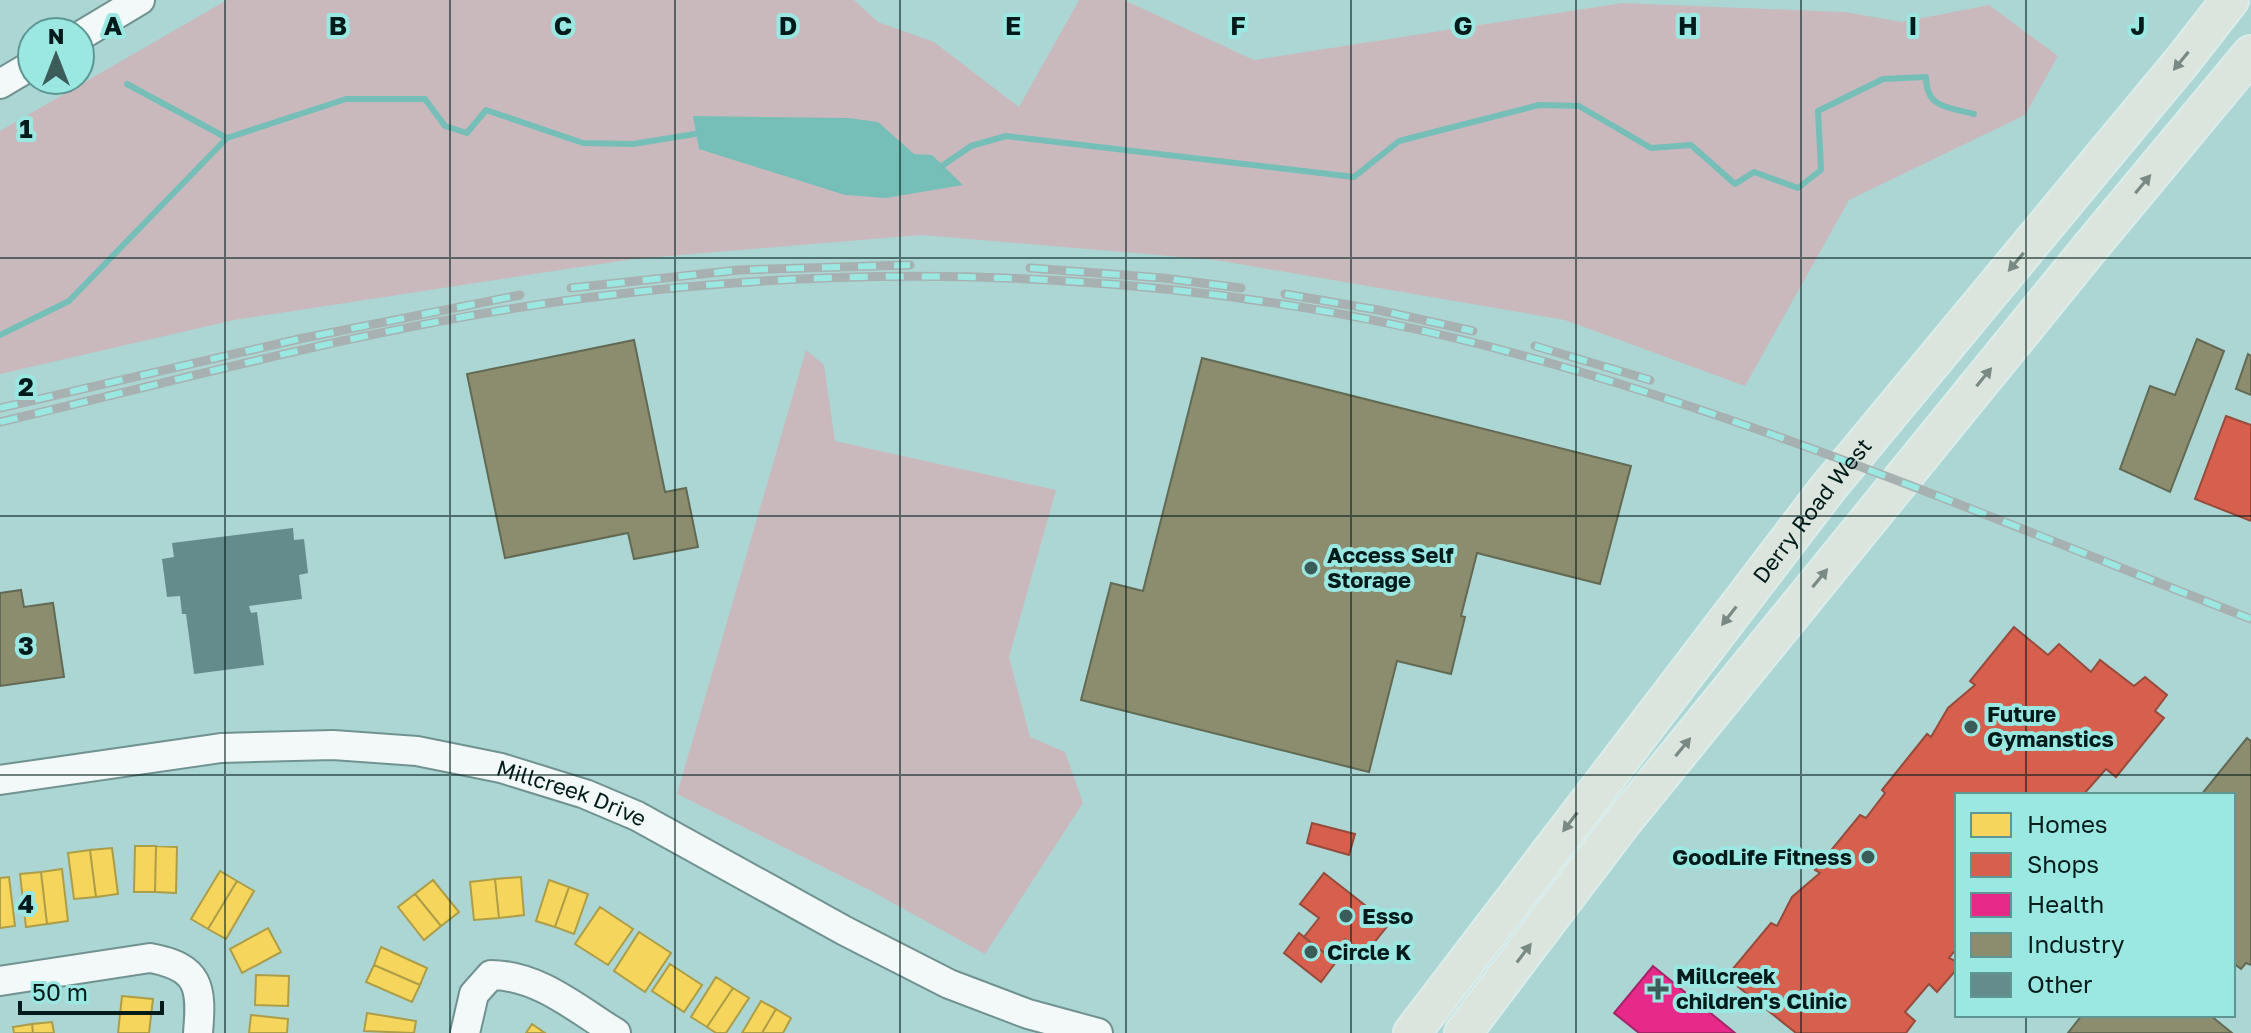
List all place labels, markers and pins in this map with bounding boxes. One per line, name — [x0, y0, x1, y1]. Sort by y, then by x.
place label: Access Self Storage — [1327, 541, 1454, 593]
marker: Access Self Storage — [1302, 559, 1320, 577]
place label: Future Gymanstics — [1987, 700, 2114, 752]
marker: Future Gymanstics — [1962, 718, 1980, 736]
place label: GoodLife Fitness — [1672, 843, 1852, 870]
marker: GoodLife Fitness — [1859, 848, 1877, 866]
place label: Esso — [1362, 902, 1414, 929]
marker: Esso — [1337, 907, 1355, 925]
place label: Circle K — [1327, 938, 1411, 965]
marker: Circle K — [1302, 943, 1320, 961]
place label: Millcreek children's Clinic — [1676, 962, 1848, 1014]
marker: Millcreek children's Clinic — [1647, 978, 1669, 1000]

